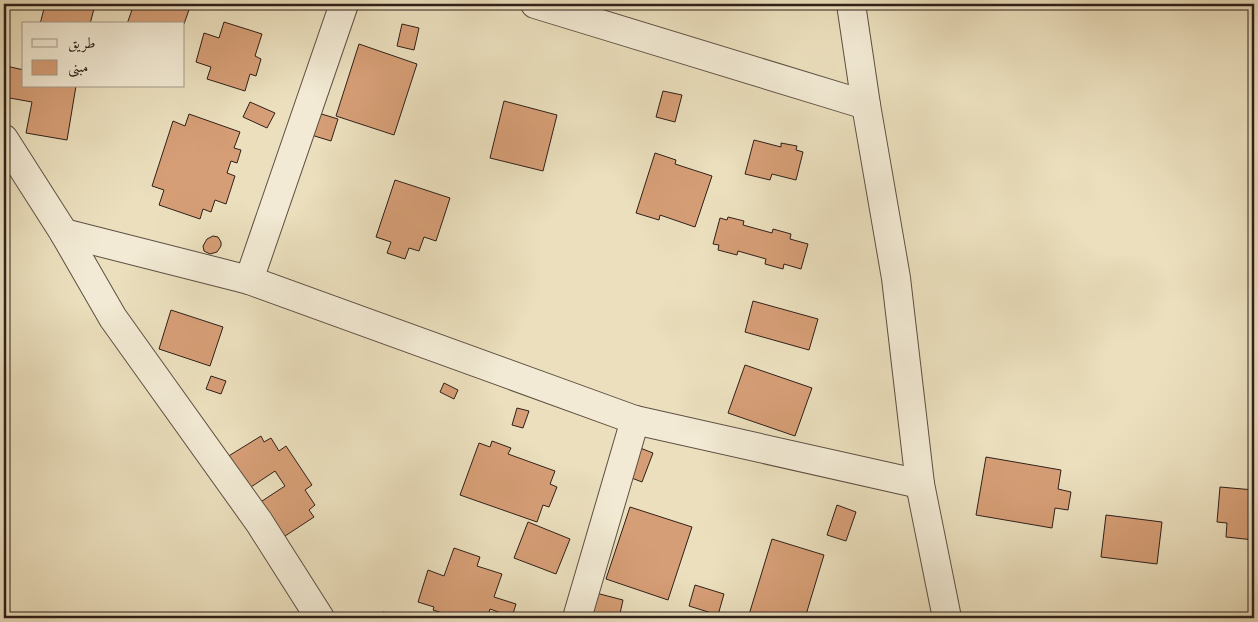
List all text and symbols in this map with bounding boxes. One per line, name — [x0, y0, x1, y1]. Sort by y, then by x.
legend — [22, 22, 185, 88]
text: طريق — [68, 34, 95, 55]
text: مبنى — [68, 58, 88, 79]

